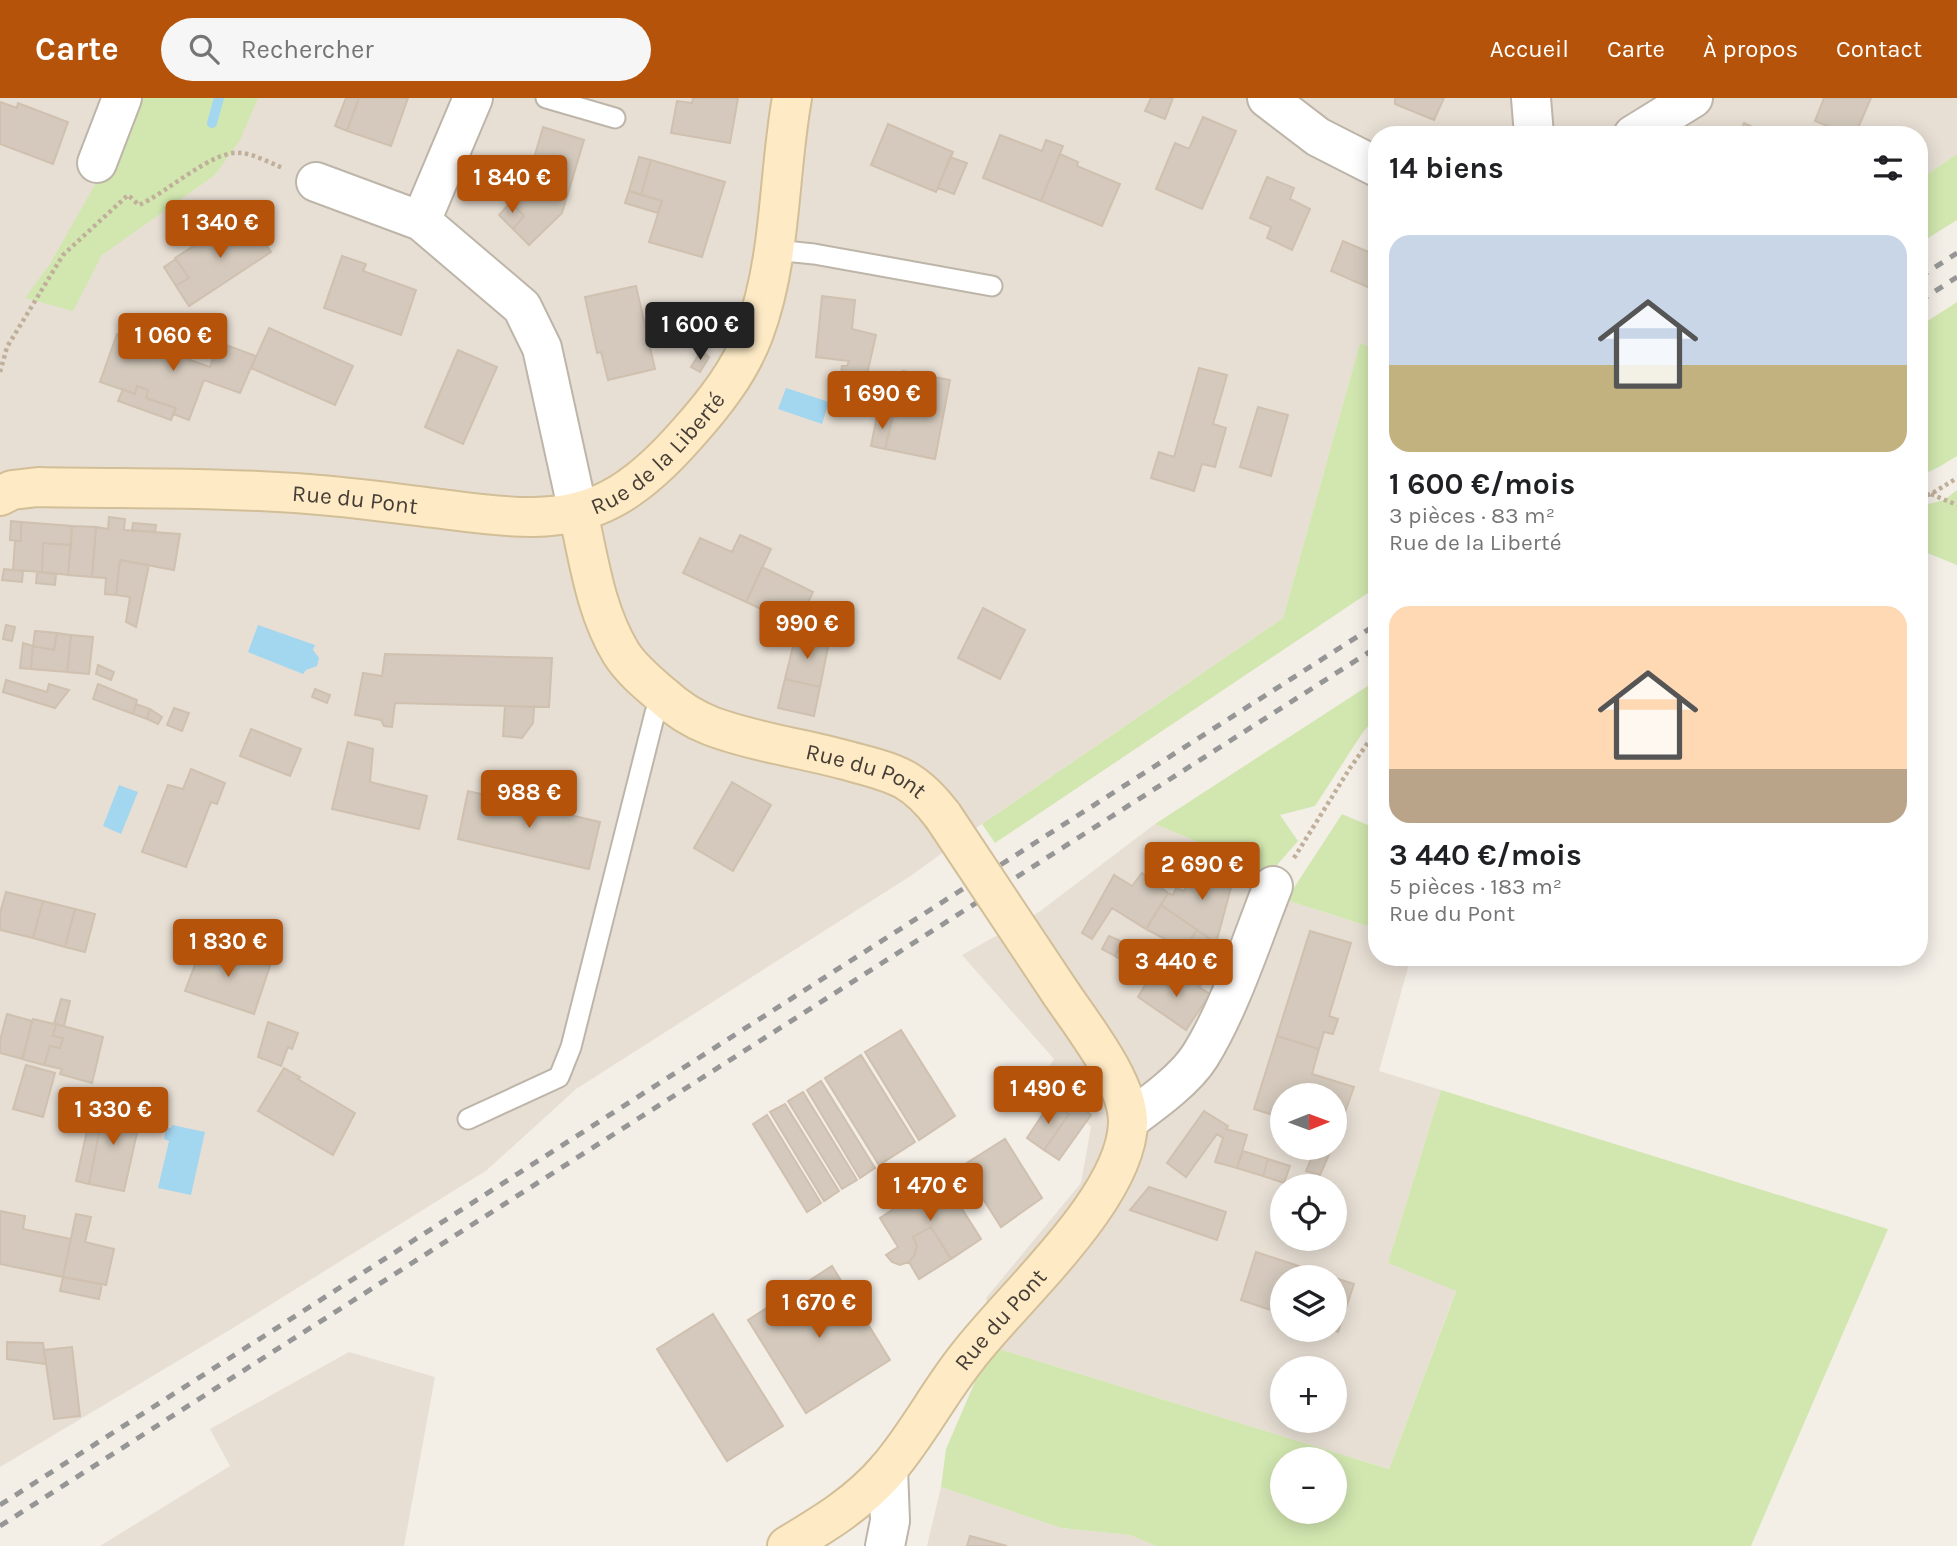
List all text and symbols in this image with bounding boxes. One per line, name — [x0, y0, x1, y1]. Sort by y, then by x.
search box — [161, 18, 651, 81]
text: Carte — [35, 30, 119, 68]
icon: search — [185, 30, 223, 68]
text: Rechercher — [241, 34, 374, 65]
text: Accueil — [1490, 35, 1569, 63]
text: Carte — [1607, 35, 1665, 63]
text: À propos — [1703, 35, 1798, 63]
text: Contact — [1836, 35, 1922, 63]
icon: filters — [1869, 149, 1907, 187]
text: 14 biens — [1389, 150, 1504, 186]
pin: 1 840 € — [447, 156, 577, 215]
text: 1 840 € — [473, 164, 551, 191]
pin: 1 340 € — [155, 200, 285, 260]
text: 1 340 € — [182, 209, 258, 236]
icon: home — [1585, 281, 1711, 407]
pin: 1 600 € — [635, 302, 765, 362]
text: 1 600 € — [661, 311, 739, 338]
pin: 1 060 € — [108, 314, 238, 373]
text: 1 060 € — [134, 322, 212, 349]
pin: 1 690 € — [817, 372, 947, 431]
text: 1 690 € — [844, 380, 920, 407]
street label: Rue de la Liberté — [587, 387, 731, 521]
text: 1 600 €/mois — [1389, 466, 1575, 502]
street label: Rue du Pont — [291, 480, 420, 520]
text: 3 pièces · 83 m² — [1389, 502, 1555, 529]
text: Rue de la Liberté — [1389, 529, 1562, 556]
pin: 990 € — [758, 602, 856, 661]
text: 990 € — [776, 610, 839, 637]
icon: home — [1585, 652, 1711, 778]
street label: Rue du Pont — [803, 738, 932, 804]
pin: 988 € — [480, 770, 578, 830]
text: 988 € — [497, 779, 561, 806]
text: 3 440 €/mois — [1389, 837, 1582, 873]
pin: 2 690 € — [1137, 842, 1267, 902]
text: 2 690 € — [1161, 851, 1243, 878]
text: 5 pièces · 183 m² — [1389, 873, 1562, 900]
text: Rue du Pont — [1389, 900, 1515, 927]
pin: 1 830 € — [163, 920, 293, 979]
text: 1 830 € — [189, 928, 267, 955]
pin: 3 440 € — [1111, 940, 1241, 999]
text: 3 440 € — [1135, 948, 1217, 975]
pin: 1 490 € — [983, 1066, 1113, 1126]
text: 1 490 € — [1010, 1075, 1086, 1102]
north arrow — [1270, 1083, 1348, 1160]
map controls — [1270, 1083, 1347, 1524]
pin: 1 330 € — [48, 1088, 178, 1147]
text: 1 330 € — [74, 1096, 152, 1123]
pin: 1 470 € — [865, 1164, 995, 1223]
text: 1 470 € — [893, 1172, 967, 1199]
button: locate — [1270, 1174, 1347, 1251]
street label: Rue du Pont — [949, 1263, 1053, 1376]
button: layers — [1270, 1265, 1347, 1342]
pin: 1 670 € — [754, 1280, 884, 1340]
text: 1 670 € — [782, 1289, 856, 1316]
button: + — [1270, 1356, 1347, 1433]
button: − — [1270, 1447, 1347, 1524]

